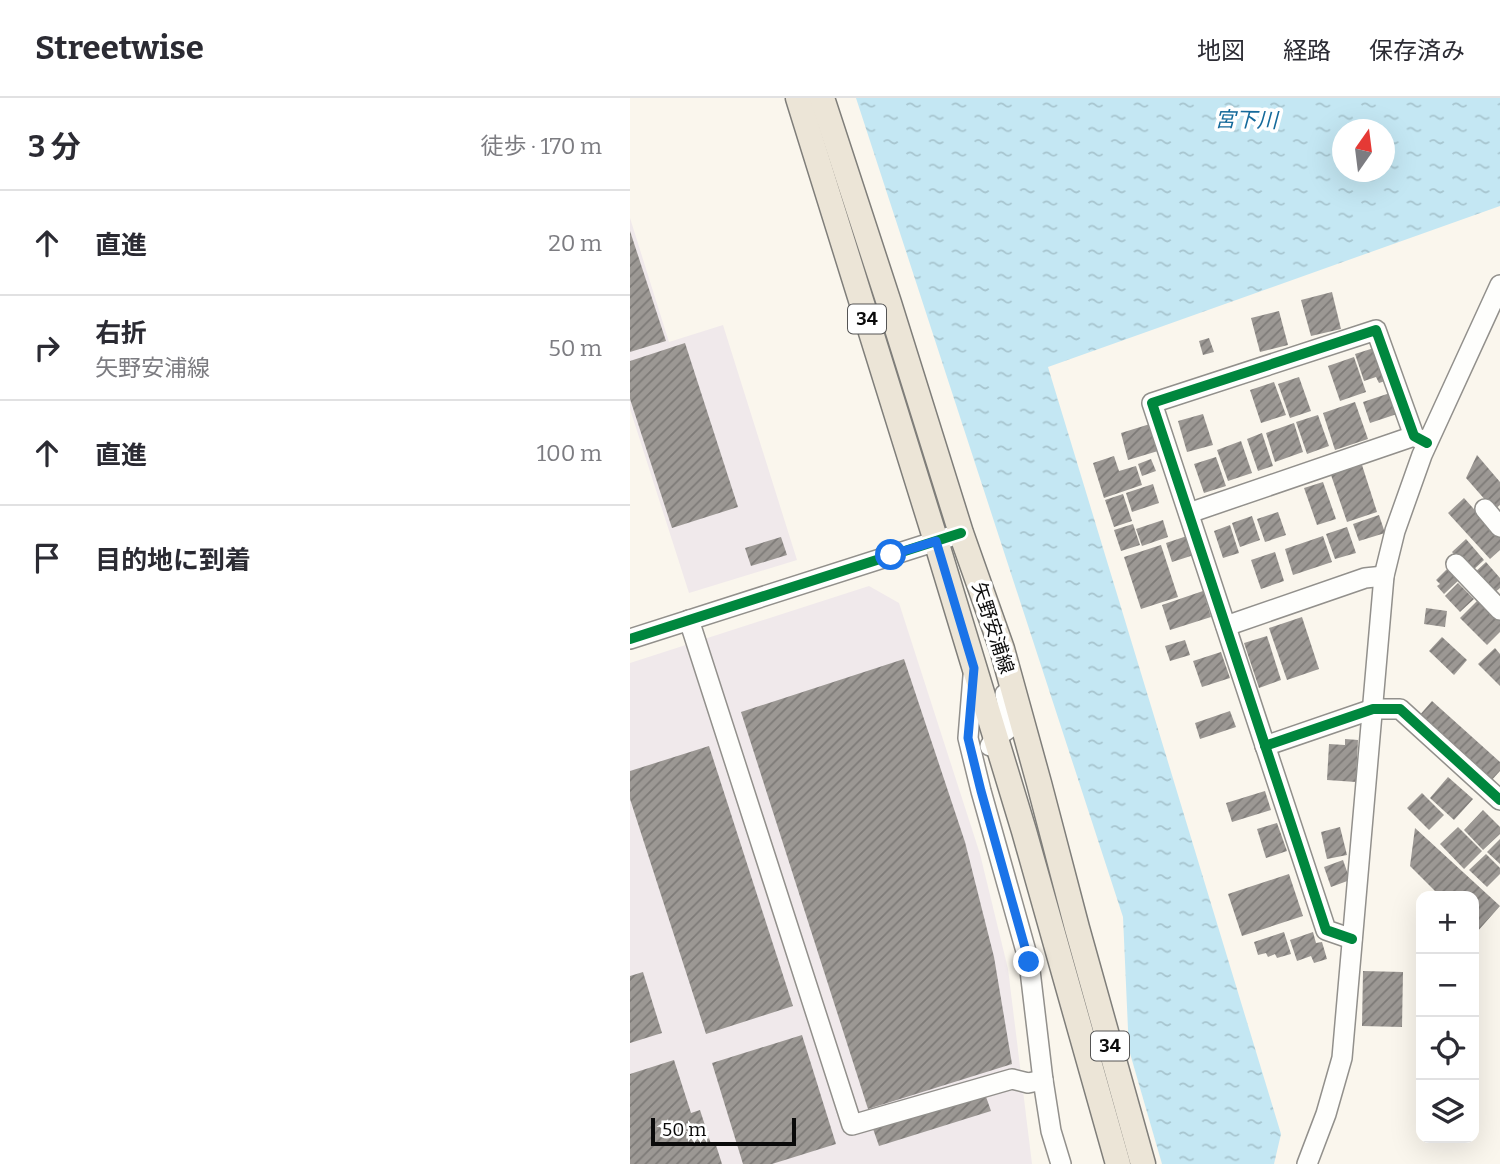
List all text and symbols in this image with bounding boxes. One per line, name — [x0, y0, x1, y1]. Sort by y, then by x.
text: Streetwise — [35, 28, 204, 68]
text: 地図 — [1197, 37, 1245, 65]
text: 経路 — [1283, 37, 1331, 65]
text: 保存済み — [1369, 37, 1465, 65]
water label: 宮下川 — [1214, 106, 1280, 134]
north arrow — [1332, 119, 1395, 182]
text: 3 分 — [28, 129, 81, 165]
text: 徒歩 · 170 m — [480, 132, 602, 160]
icon: ahead — [28, 224, 66, 262]
text: 20 m — [548, 229, 602, 257]
text: 直進 — [95, 230, 147, 261]
road number: 34 — [848, 304, 886, 334]
text: 右折 — [95, 318, 147, 349]
icon: right — [28, 329, 66, 367]
text: 50 m — [548, 334, 602, 362]
text: 矢野安浦線 — [95, 354, 210, 382]
icon: ahead — [28, 434, 66, 472]
text: 100 m — [537, 439, 602, 467]
text: 直進 — [95, 440, 147, 471]
icon: arrive — [28, 539, 66, 577]
route start — [875, 539, 906, 570]
text: 目的地に到着 — [95, 545, 251, 576]
street label: 矢野安浦線 — [967, 579, 1019, 677]
map controls — [1416, 891, 1479, 1143]
button: + — [1416, 891, 1479, 954]
route end — [1013, 946, 1044, 977]
button: − — [1416, 954, 1479, 1017]
button: locate — [1416, 1017, 1479, 1080]
road number: 34 — [1091, 1031, 1129, 1060]
button: layers — [1416, 1080, 1479, 1143]
scale bar — [651, 1115, 796, 1147]
text: 50 m — [662, 1118, 706, 1141]

